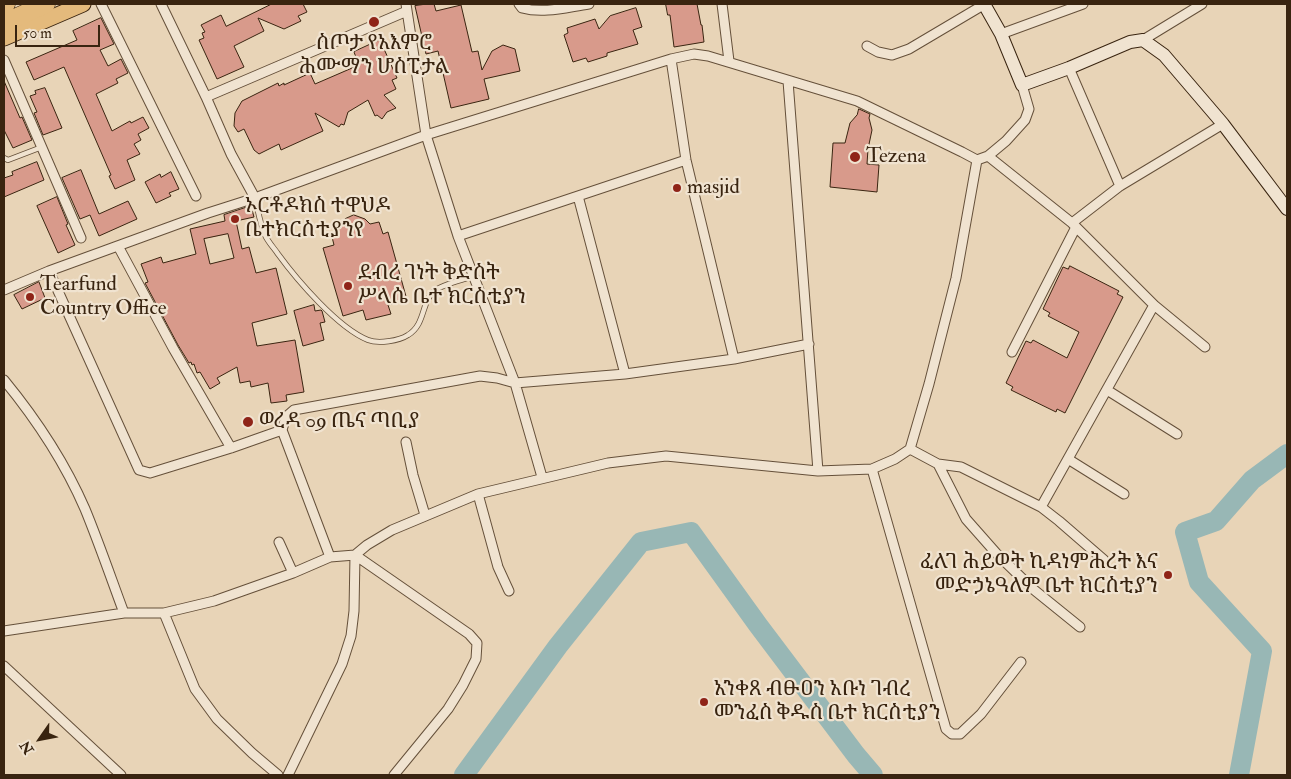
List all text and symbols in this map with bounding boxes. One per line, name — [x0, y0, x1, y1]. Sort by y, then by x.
scale bar — [18, 15, 102, 47]
marker: ስጦታ የአእምሮ ሕሙማን ሆስፒታል — [367, 15, 381, 29]
text: 50 m — [23, 24, 52, 43]
place label: ስጦታ የአእምሮ ሕሙማን ሆስፒታል — [299, 31, 449, 81]
place label: Tezena — [866, 144, 926, 170]
marker: Tezena — [848, 150, 862, 164]
place label: masjid — [687, 175, 740, 201]
marker: masjid — [671, 182, 683, 194]
place label: ኦርቶዶክስ ተዋህዶ ቤተክርስቲያንየ — [245, 194, 390, 244]
marker: ኦርቶዶክስ ተዋህዶ ቤተክርስቲያንየ — [229, 213, 241, 225]
place label: ደብረ ገነት ቅድስት ሥላሴ ቤተ ክርስቲያን — [358, 261, 526, 311]
place label: Tearfund Country Office — [40, 272, 167, 322]
marker: ደብረ ገነት ቅድስት ሥላሴ ቤተ ክርስቲያን — [342, 280, 354, 292]
marker: Tearfund Country Office — [24, 291, 36, 303]
place label: ወረዳ 09 ጤና ጣቢያ — [259, 409, 419, 435]
marker: ወረዳ 09 ጤና ጣቢያ — [241, 415, 255, 429]
place label: ፈለገ ሕይወት ኪዳነምሕረት እና መድኃኔዓለም ቤተ ክርስቲያን — [920, 550, 1158, 600]
marker: ፈለገ ሕይወት ኪዳነምሕረት እና መድኃኔዓለም ቤተ ክርስቲያን — [1162, 569, 1174, 581]
place label: አንቀጸ ብፁዐን አቡነ ገብረ መንፈስ ቅዱስ ቤተ ክርስቲያን — [714, 677, 941, 727]
marker: አንቀጸ ብፁዐን አቡነ ገብረ መንፈስ ቅዱስ ቤተ ክርስቲያን — [698, 696, 710, 708]
north arrow — [15, 714, 65, 764]
text: N — [16, 738, 38, 757]

